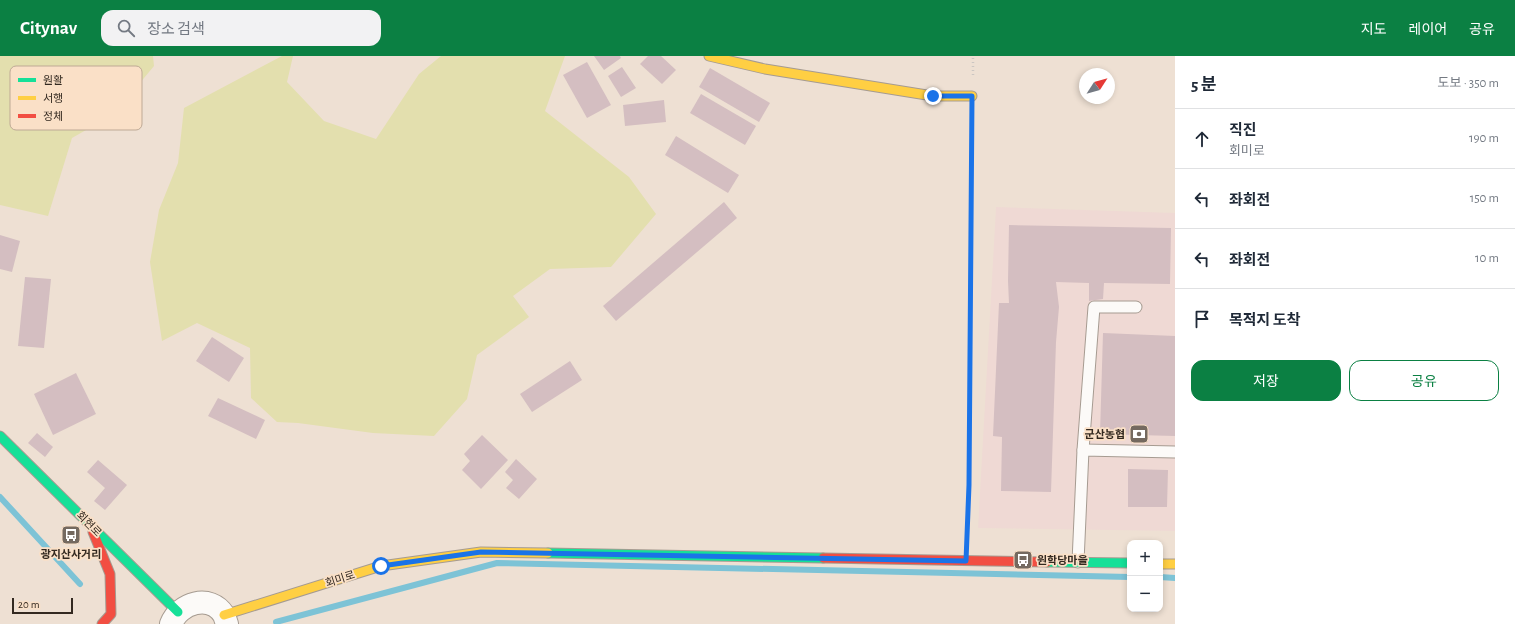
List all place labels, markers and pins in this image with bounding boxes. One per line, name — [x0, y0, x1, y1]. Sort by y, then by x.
bank icon: 군산농협 — [1128, 423, 1150, 445]
place label: 군산농협 — [1085, 429, 1125, 440]
bus stop icon: 광지산사거리 — [60, 524, 82, 546]
place label: 광지산사거리 — [41, 549, 101, 560]
bus stop icon: 원학당마을 — [1012, 549, 1034, 571]
place label: 원학당마을 — [1037, 554, 1088, 566]

